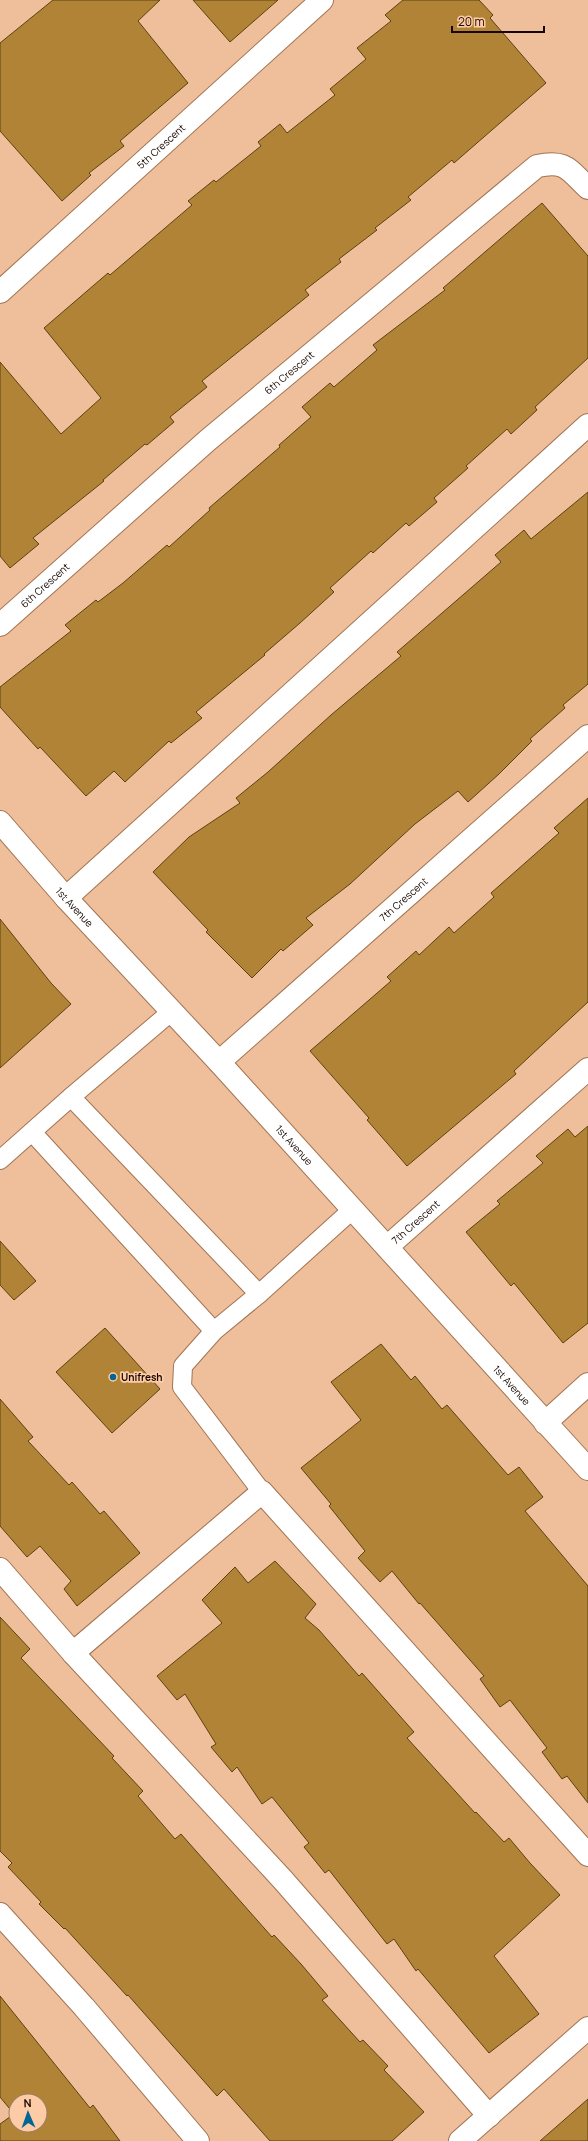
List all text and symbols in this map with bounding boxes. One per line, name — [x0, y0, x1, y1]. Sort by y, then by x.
scale bar — [452, 8, 544, 34]
text: 20 m — [458, 13, 485, 30]
street label: 5th Crescent — [134, 121, 188, 172]
street label: 6th Crescent — [261, 347, 317, 397]
street label: 6th Crescent — [17, 560, 72, 611]
street label: 7th Crescent — [376, 874, 430, 924]
street label: 1st Avenue — [53, 884, 97, 930]
street label: 1st Avenue — [272, 1122, 316, 1168]
street label: 7th Crescent — [388, 1197, 443, 1247]
street label: 1st Avenue — [490, 1362, 534, 1408]
place label: Unifresh — [121, 1370, 163, 1384]
marker: Unifresh — [108, 1372, 118, 1382]
north arrow — [8, 2093, 48, 2133]
text: N — [23, 2095, 32, 2110]

